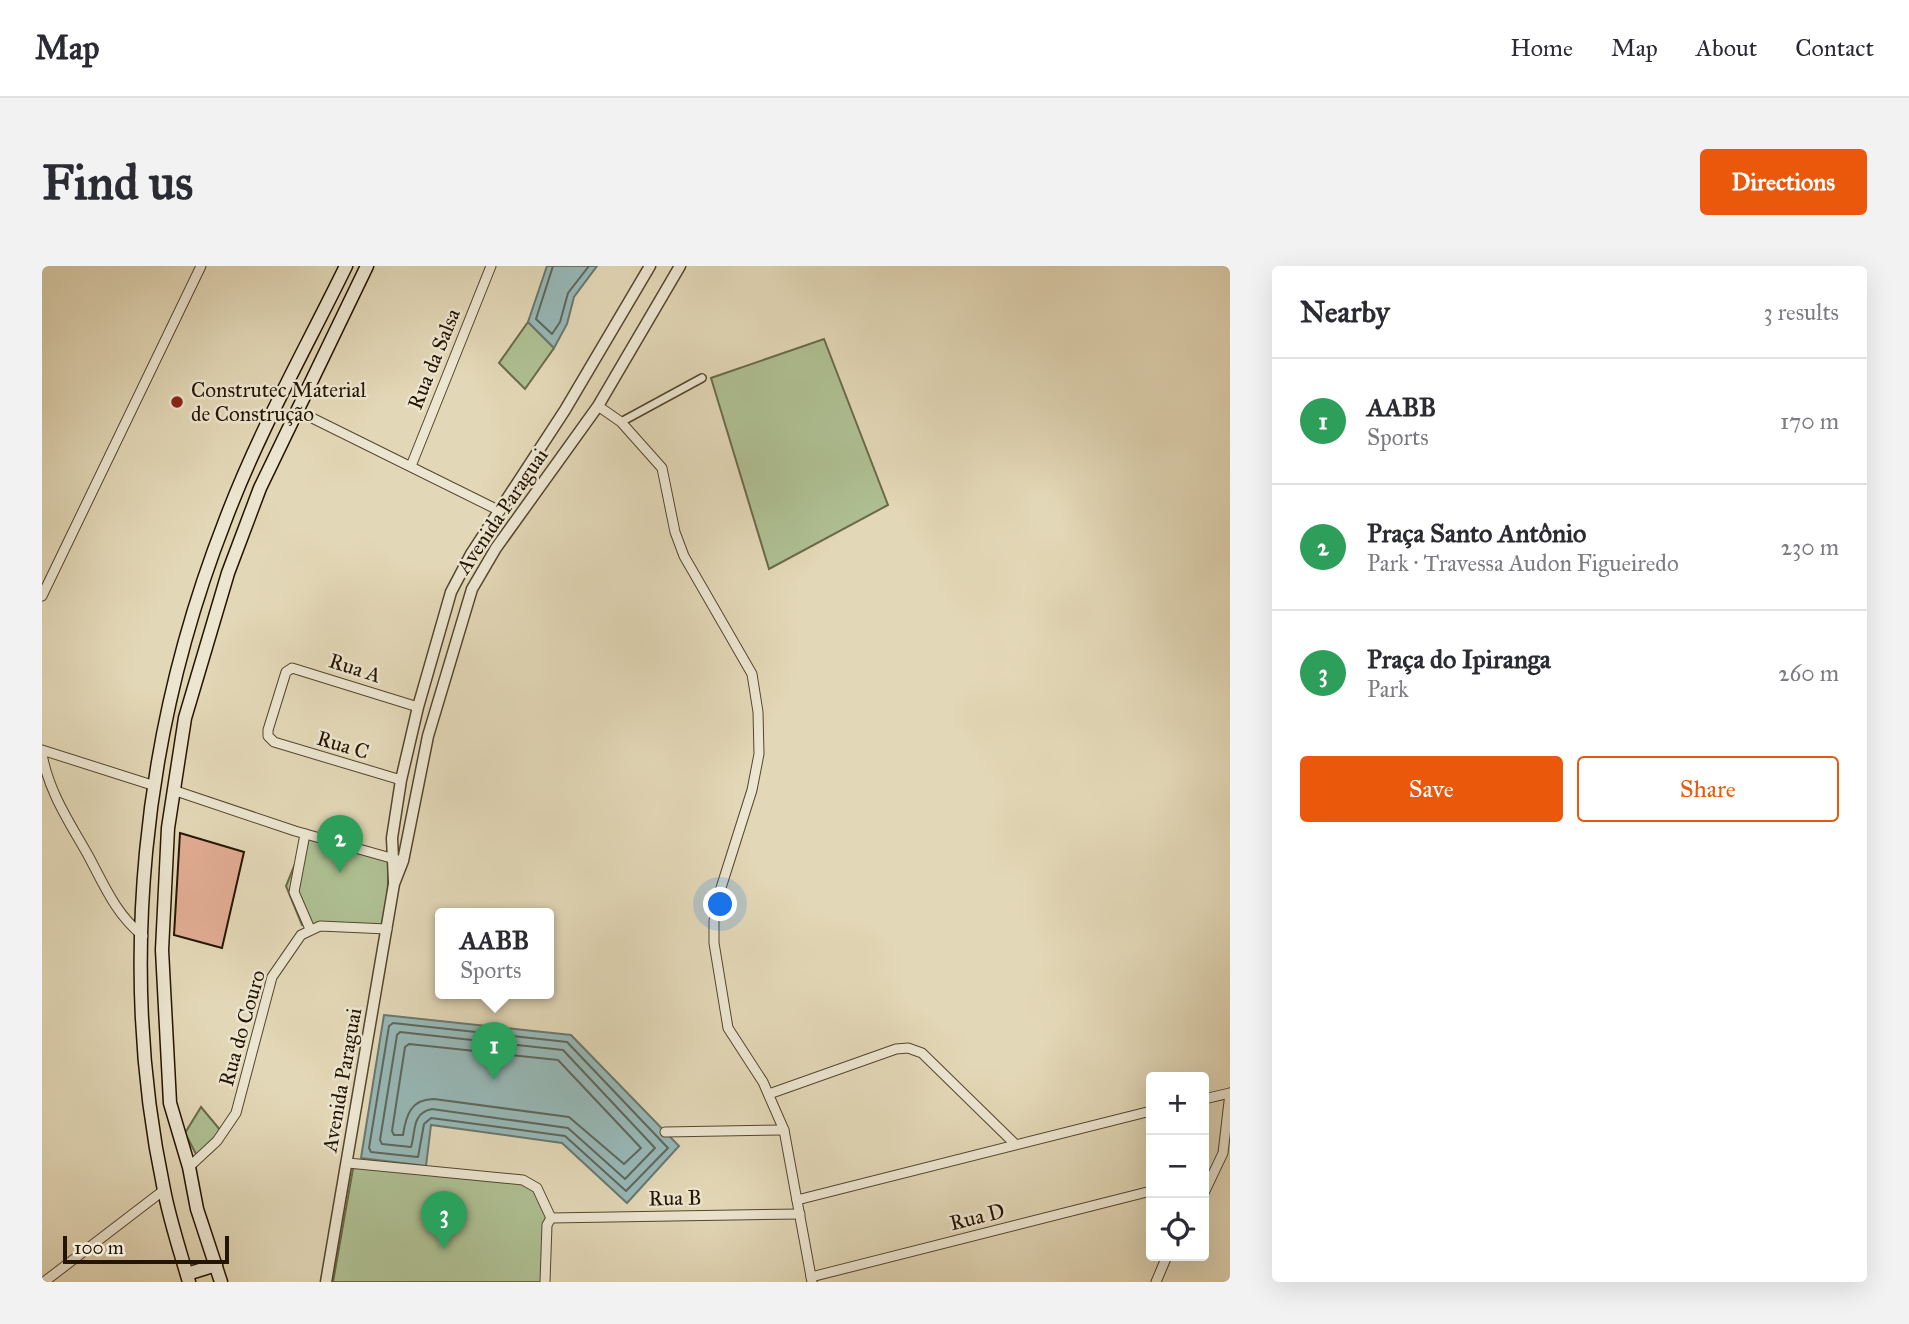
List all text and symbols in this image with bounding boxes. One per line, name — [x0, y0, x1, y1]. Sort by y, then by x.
text: Map — [35, 28, 99, 68]
text: Home — [1510, 33, 1573, 63]
text: Map — [1611, 33, 1658, 63]
text: About — [1696, 33, 1757, 63]
text: Contact — [1795, 33, 1874, 63]
button: Directions — [1700, 149, 1867, 215]
text: Find us — [42, 153, 193, 212]
text: Nearby — [1300, 294, 1390, 330]
text: 3 results — [1763, 298, 1839, 326]
street label: Rua da Salsa — [402, 305, 466, 413]
place label: Construtec Material de Construção — [191, 377, 366, 427]
text: AABB — [1367, 391, 1436, 423]
marker: Construtec Material de Construção — [169, 394, 185, 410]
text: 1 — [1318, 407, 1328, 435]
text: 170 m — [1780, 407, 1839, 435]
text: Sports — [1367, 423, 1429, 451]
street label: Avenida Paraguai — [450, 443, 554, 580]
text: Praça Santo Antônio — [1367, 517, 1586, 549]
text: 2 — [1317, 533, 1329, 561]
text: 230 m — [1781, 533, 1839, 561]
text: Park · Travessa Audon Figueiredo — [1367, 549, 1679, 577]
text: Praça do Ipiranga — [1367, 643, 1551, 675]
street label: Rua A — [326, 647, 384, 689]
text: 3 — [1318, 659, 1328, 687]
text: 260 m — [1778, 659, 1839, 687]
text: Park — [1367, 675, 1409, 703]
street label: Rua C — [314, 725, 372, 765]
button: Save — [1300, 756, 1563, 822]
button: Share — [1577, 756, 1839, 822]
pin: 2 — [317, 815, 363, 873]
your location — [703, 887, 737, 921]
popup — [435, 908, 554, 999]
text: AABB — [460, 924, 529, 956]
text: Sports — [460, 956, 521, 984]
street label: Rua do Couro — [213, 967, 271, 1089]
street label: Avenida Paraguai — [316, 1006, 368, 1155]
pin: 1 — [471, 1022, 517, 1080]
map controls — [1146, 1072, 1209, 1261]
button: + — [1146, 1072, 1209, 1135]
button: − — [1146, 1135, 1209, 1198]
street label: Rua B — [648, 1185, 702, 1211]
pin: 3 — [421, 1191, 467, 1249]
street label: Rua D — [947, 1198, 1007, 1236]
button: locate — [1146, 1198, 1209, 1261]
scale bar — [63, 1233, 229, 1265]
text: 100 m — [74, 1236, 124, 1259]

